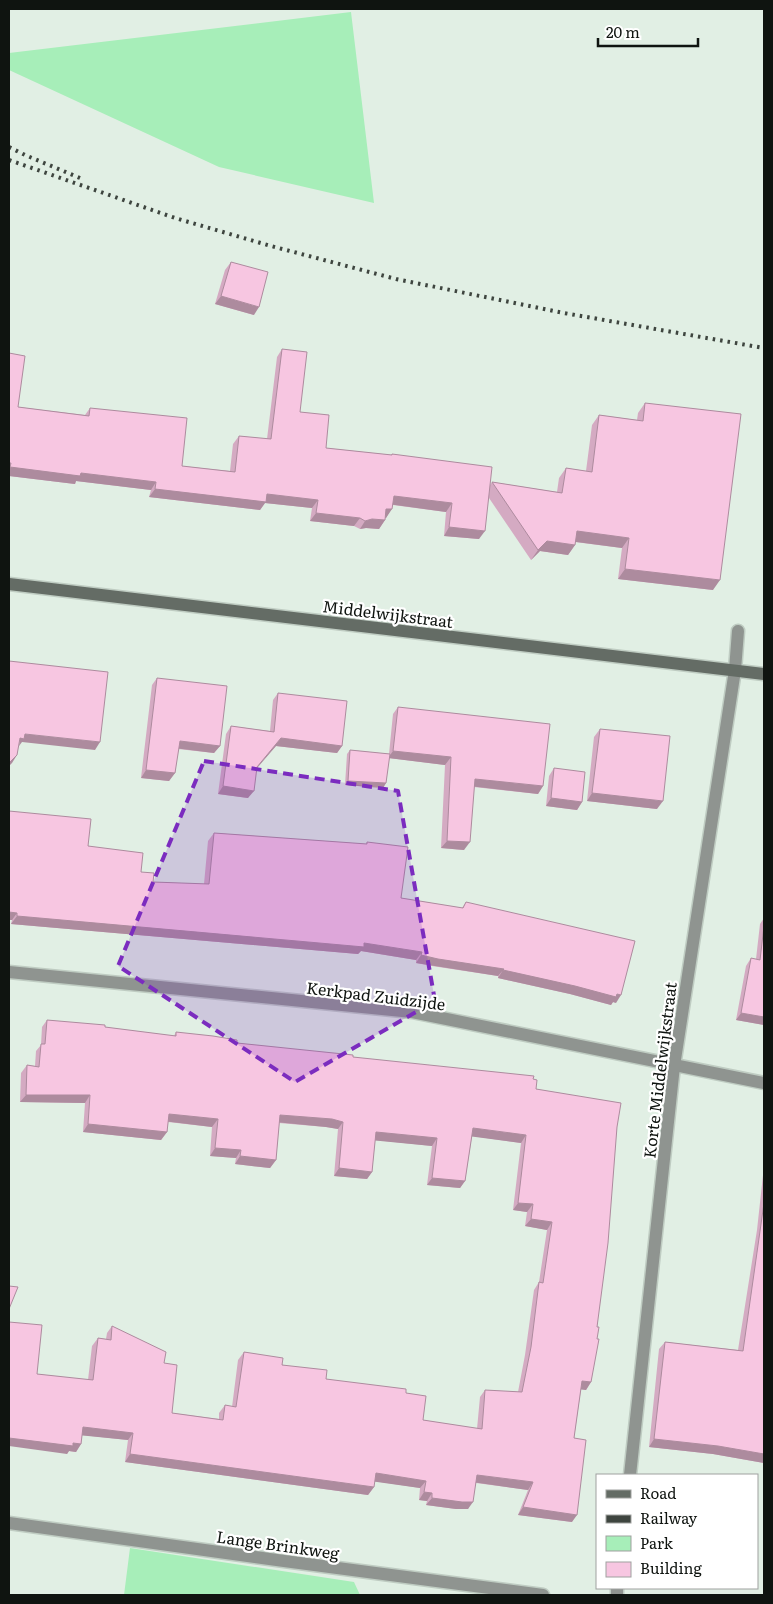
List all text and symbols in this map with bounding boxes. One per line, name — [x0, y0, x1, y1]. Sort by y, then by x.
scale bar — [598, 15, 698, 47]
text: 20 m — [606, 20, 640, 43]
street label: Middelwijkstraat — [321, 593, 455, 633]
street label: Kerkpad Zuidzijde — [305, 975, 447, 1015]
street label: Korte Middelwijkstraat — [636, 980, 682, 1160]
legend — [596, 1474, 758, 1589]
text: Road — [640, 1481, 676, 1504]
text: Railway — [640, 1506, 698, 1529]
street label: Lange Brinkweg — [215, 1524, 341, 1564]
text: Park — [640, 1531, 674, 1554]
text: Building — [640, 1556, 702, 1579]

